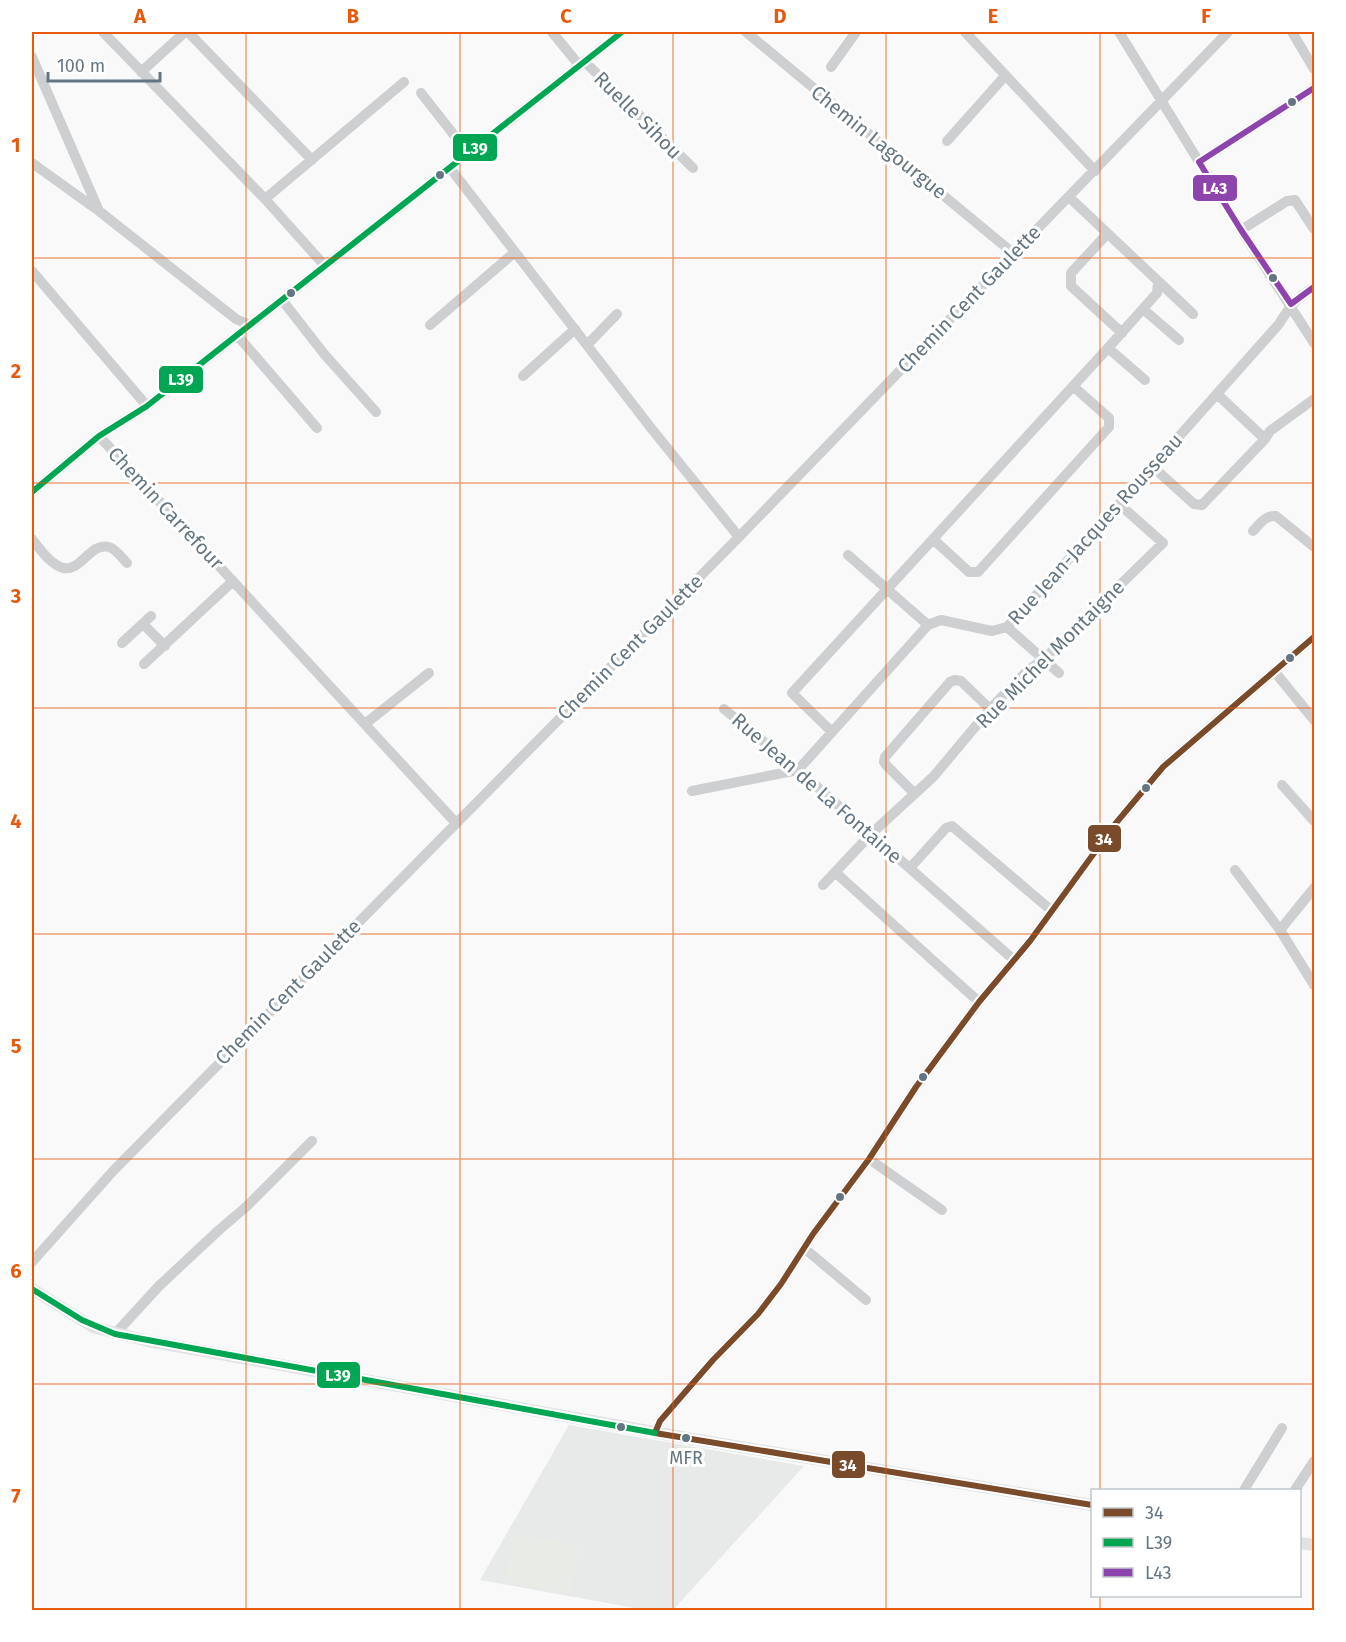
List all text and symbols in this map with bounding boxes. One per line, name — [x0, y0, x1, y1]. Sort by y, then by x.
text: A — [133, 4, 147, 28]
text: B — [347, 4, 359, 28]
text: C — [560, 4, 572, 28]
text: D — [773, 4, 787, 28]
text: E — [988, 4, 998, 28]
text: F — [1201, 4, 1211, 28]
scale bar — [48, 45, 160, 83]
text: 100 m — [57, 55, 105, 77]
street label: Ruelle Sihou — [589, 66, 687, 164]
street label: Chemin Lagourgue — [806, 80, 952, 204]
unlabelled marker — [1286, 96, 1298, 108]
text: 1 — [11, 133, 21, 157]
line badge: L39 — [452, 133, 498, 162]
text: L39 — [462, 139, 488, 158]
unlabelled marker — [434, 169, 446, 181]
line badge: L43 — [1192, 174, 1238, 202]
text: L43 — [1203, 179, 1227, 198]
street label: Chemin Cent Gaulette — [892, 220, 1046, 378]
unlabelled marker — [1267, 272, 1279, 284]
unlabelled marker — [285, 287, 297, 299]
text: 2 — [11, 359, 21, 383]
line badge: L39 — [158, 365, 204, 394]
text: L39 — [168, 370, 194, 389]
street label: Rue Jean-Jacques Rousseau — [1003, 428, 1187, 630]
street label: Chemin Carrefour — [103, 442, 229, 574]
street label: Chemin Cent Gaulette — [552, 569, 708, 725]
street label: Rue Michel Montaigne — [971, 575, 1129, 733]
text: 3 — [10, 584, 21, 608]
unlabelled marker — [1284, 652, 1296, 664]
street label: Rue Jean de La Fontaine — [727, 708, 907, 868]
unlabelled marker — [1140, 782, 1152, 794]
text: 4 — [10, 809, 22, 833]
line badge: 34 — [1087, 824, 1122, 853]
text: 34 — [1094, 830, 1113, 849]
street label: Chemin Cent Gaulette — [210, 914, 366, 1070]
text: 5 — [11, 1034, 22, 1058]
unlabelled marker — [917, 1071, 929, 1083]
unlabelled marker — [834, 1191, 846, 1203]
text: 6 — [10, 1259, 22, 1283]
line badge: L39 — [316, 1361, 361, 1389]
text: L39 — [325, 1366, 351, 1385]
unlabelled marker — [615, 1421, 627, 1433]
marker: MFR — [680, 1432, 692, 1444]
place label: MFR — [669, 1447, 703, 1469]
line badge: 34 — [831, 1450, 866, 1479]
text: 34 — [838, 1456, 857, 1475]
text: 7 — [11, 1484, 21, 1508]
legend — [1091, 1489, 1301, 1597]
text: 34 — [1145, 1502, 1164, 1524]
text: L39 — [1145, 1532, 1172, 1554]
text: L43 — [1145, 1562, 1171, 1584]

